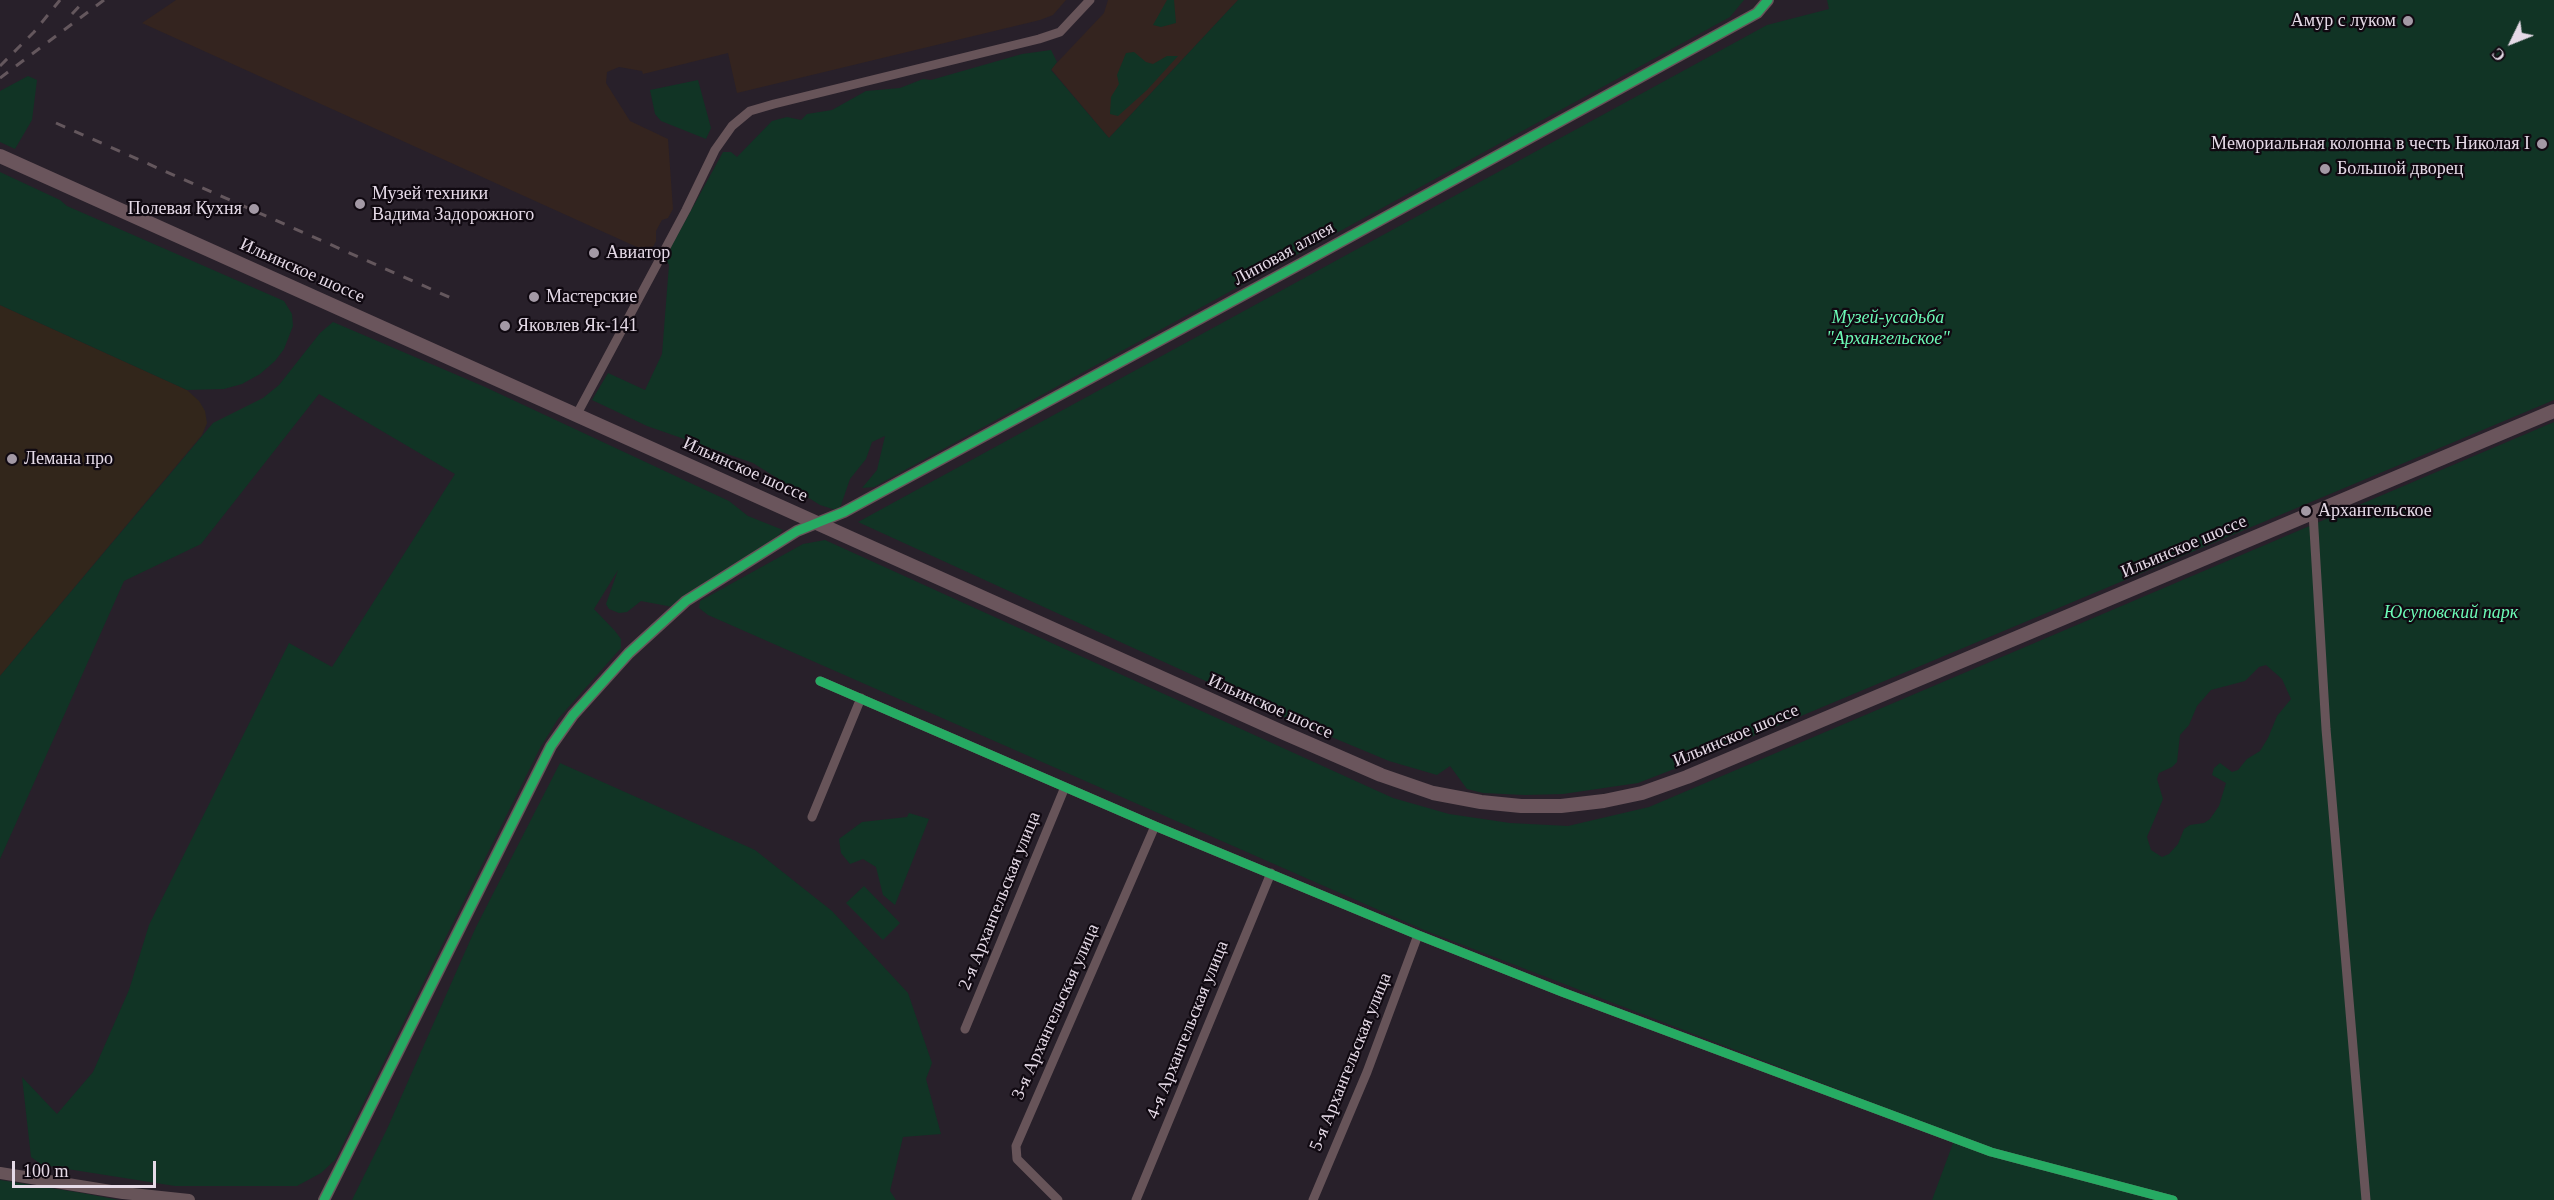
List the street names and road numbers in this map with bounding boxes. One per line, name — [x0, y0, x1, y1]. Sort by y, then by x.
street label: Липовая аллея — [1230, 217, 1338, 291]
street label: Ильинское шоссе — [236, 234, 368, 308]
street label: Ильинское шоссе — [679, 433, 811, 507]
street label: Ильинское шоссе — [2118, 511, 2250, 583]
street label: Ильинское шоссе — [1204, 670, 1336, 744]
street label: Ильинское шоссе — [1670, 700, 1802, 772]
street label: 2-я Архангельская улица — [954, 809, 1046, 993]
street label: 3-я Архангельская улица — [1007, 921, 1105, 1103]
street label: 4-я Архангельская улица — [1142, 938, 1234, 1122]
street label: 5-я Архангельская улица — [1305, 970, 1397, 1154]

